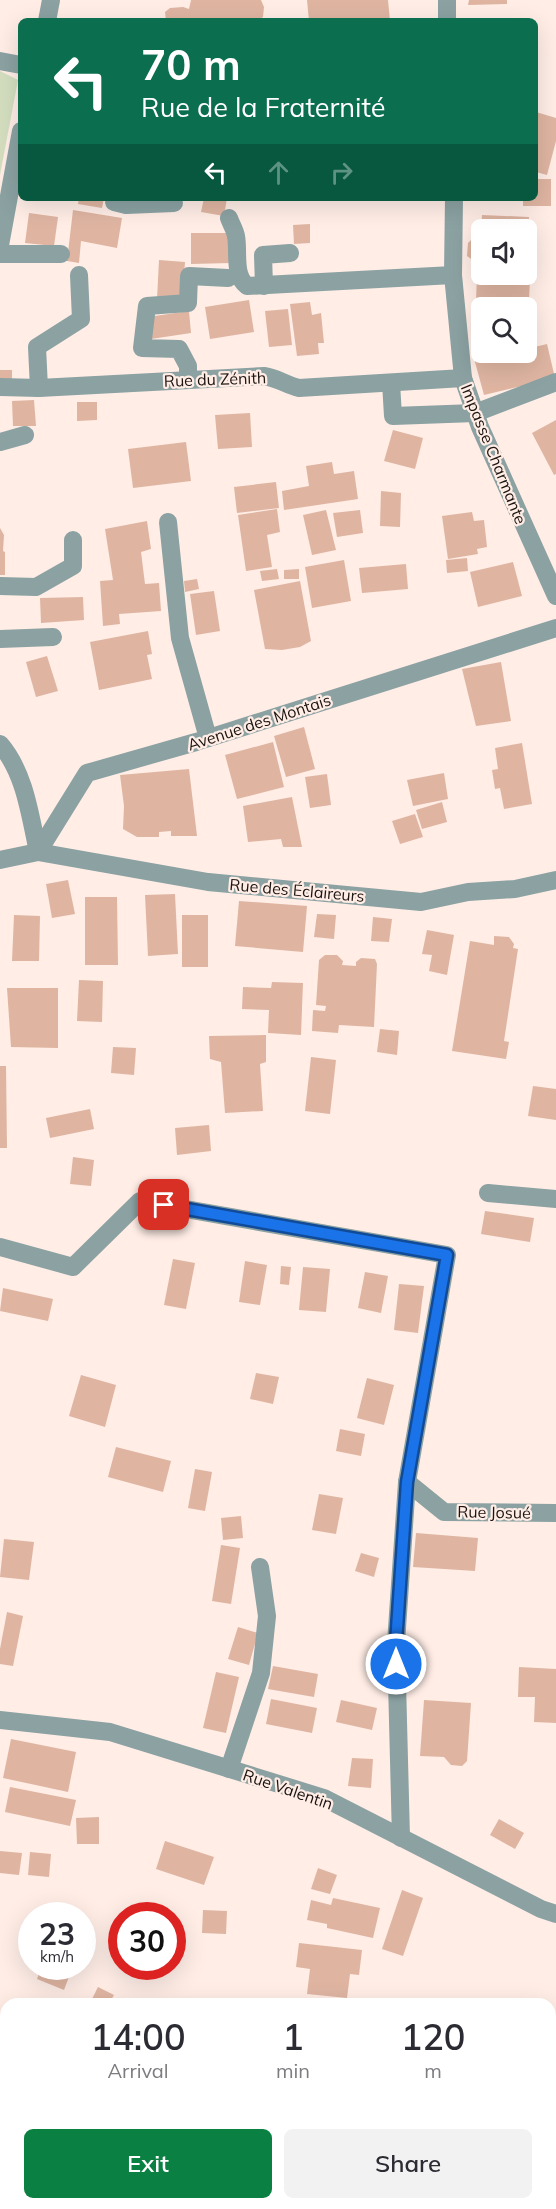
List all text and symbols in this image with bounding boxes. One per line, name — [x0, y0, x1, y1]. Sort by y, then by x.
text: 70 m — [141, 38, 241, 91]
icon: left — [42, 42, 120, 120]
text: Rue de la Fraternité — [141, 90, 385, 124]
icon: left — [199, 156, 232, 189]
icon: ahead — [262, 156, 295, 189]
icon: right — [325, 156, 358, 189]
map controls — [471, 219, 537, 363]
button: sound — [471, 219, 537, 285]
button: search — [471, 297, 537, 363]
street label: Rue du Zénith — [164, 367, 266, 391]
street label: Impasse Charmante — [457, 381, 531, 527]
street label: Avenue des Montais — [185, 689, 333, 755]
street label: Rue des Éclaireurs — [229, 874, 365, 906]
pin — [138, 1179, 189, 1230]
icon: arrive — [147, 1188, 180, 1221]
street label: Rue Josué — [457, 1501, 531, 1523]
position arrow — [364, 1632, 428, 1696]
street label: Rue Valentin — [240, 1764, 336, 1814]
speed limit sign: 30 — [108, 1902, 186, 1980]
text: 23 — [39, 1915, 75, 1953]
text: km/h — [40, 1947, 74, 1966]
text: 14:00 — [91, 2014, 185, 2059]
text: 1 — [282, 2014, 304, 2059]
text: 120 — [401, 2014, 465, 2059]
text: Arrival — [107, 2058, 169, 2083]
text: min — [276, 2058, 310, 2083]
text: m — [424, 2058, 442, 2083]
button: Exit — [24, 2129, 272, 2198]
button: Share — [284, 2129, 532, 2198]

